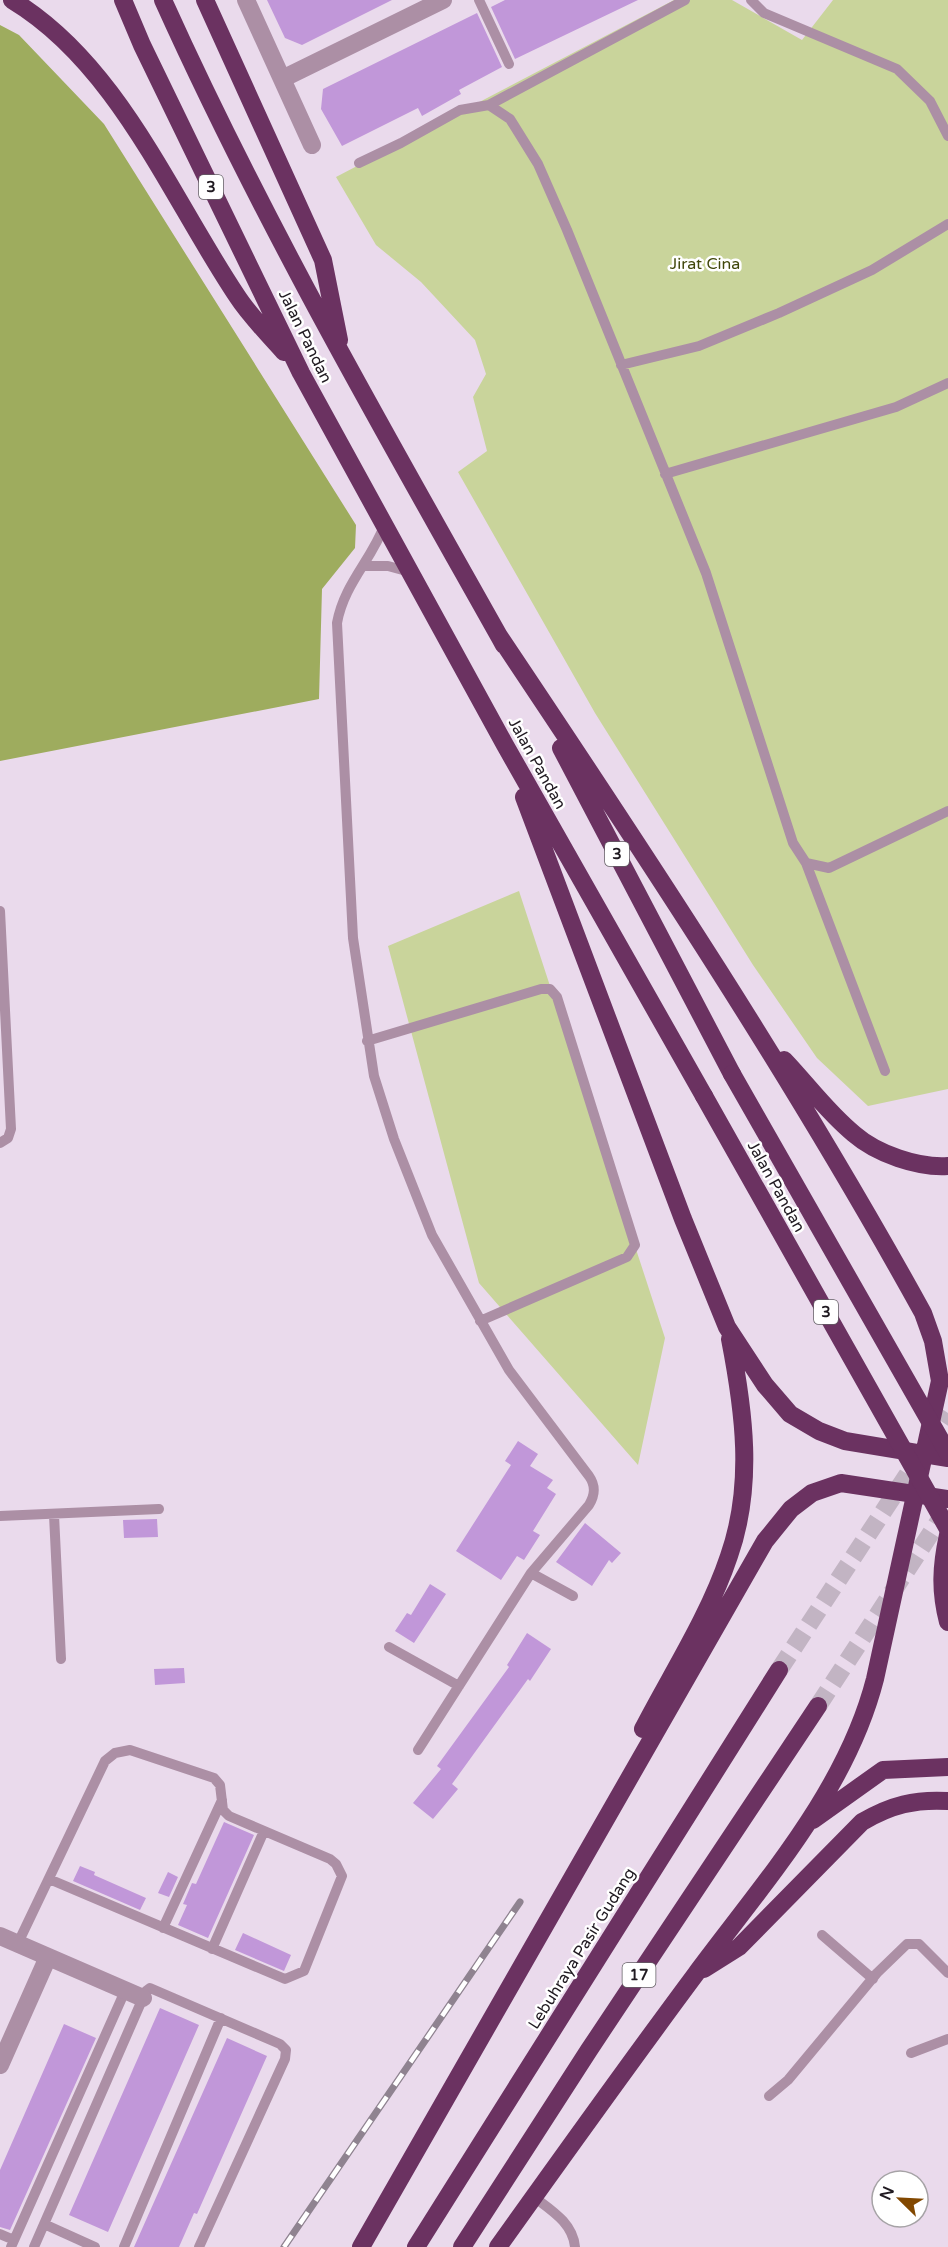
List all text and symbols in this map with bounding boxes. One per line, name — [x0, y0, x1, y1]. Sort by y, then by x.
road number: 3 — [199, 175, 223, 199]
park label: Jirat Cina — [670, 254, 740, 274]
street label: Jalan Pandan — [274, 287, 336, 386]
street label: Jalan Pandan — [504, 714, 570, 813]
road number: 3 — [605, 842, 629, 866]
street label: Jalan Pandan — [743, 1137, 809, 1236]
road number: 3 — [814, 1300, 838, 1324]
street label: Lebuhraya Pasir Gudang — [524, 1864, 640, 2033]
road number: 17 — [622, 1963, 656, 1987]
north arrow — [870, 2169, 930, 2229]
text: N — [875, 2183, 899, 2203]

